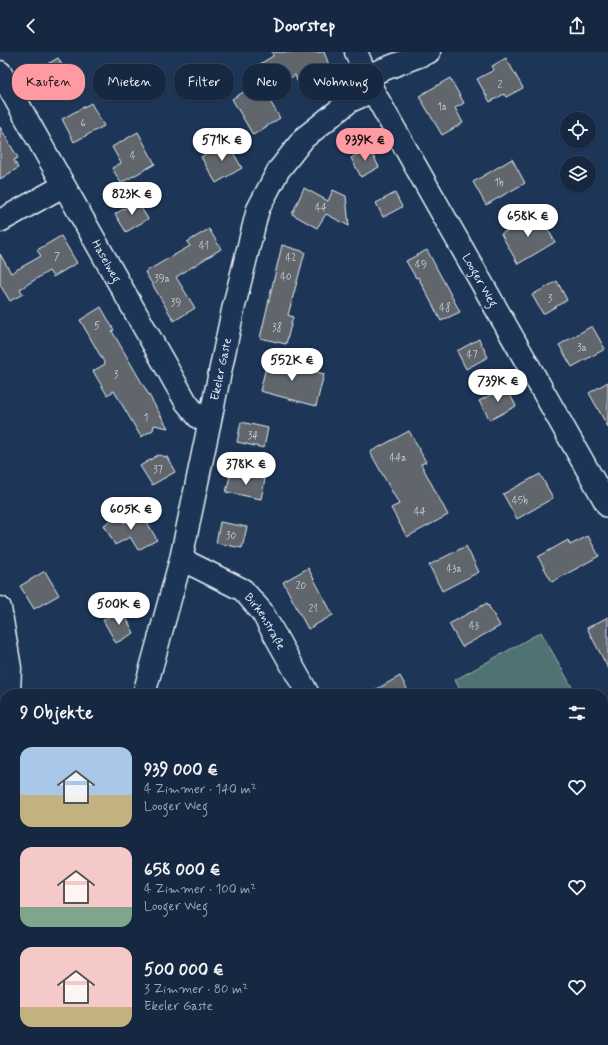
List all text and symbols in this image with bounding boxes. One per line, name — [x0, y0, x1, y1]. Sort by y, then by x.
text: Doorstep — [273, 14, 335, 38]
icon: back — [20, 15, 42, 37]
icon: share — [566, 15, 588, 37]
chip: Kaufen — [12, 64, 85, 100]
chip: Mieten — [93, 64, 166, 100]
chip: Filter — [174, 64, 234, 100]
chip: Neu — [242, 64, 291, 100]
chip: Wohnung — [299, 64, 383, 100]
house number: 2 — [498, 79, 503, 92]
house number: 1a — [437, 101, 447, 114]
map controls — [560, 112, 596, 192]
button: locate — [560, 112, 596, 148]
house number: 6 — [80, 117, 86, 130]
pin: 571K € — [189, 128, 255, 162]
pin: 939K € — [332, 128, 398, 162]
text: 571K € — [202, 132, 242, 149]
text: 939K € — [345, 132, 385, 149]
house number: 4 — [130, 150, 136, 163]
button: layers — [560, 156, 596, 192]
house number: 1b — [494, 177, 504, 190]
pin: 823K € — [99, 182, 165, 216]
text: 823K € — [112, 186, 152, 203]
house number: 44 — [315, 202, 327, 215]
pin: 658K € — [495, 204, 561, 238]
text: 658K € — [507, 208, 549, 225]
street label: Haselweg — [87, 237, 124, 287]
house number: 41 — [199, 240, 209, 253]
house number: 7 — [54, 251, 60, 264]
street label: Looger Weg — [458, 251, 501, 311]
house number: 42 — [285, 252, 297, 265]
house number: 49 — [415, 259, 427, 272]
house number: 40 — [280, 271, 292, 284]
house number: 39a — [154, 273, 170, 286]
house number: 3 — [548, 293, 553, 306]
house number: 39 — [171, 297, 181, 310]
house number: 48 — [439, 301, 451, 315]
house number: 5 — [94, 320, 100, 333]
house number: 38 — [272, 321, 282, 335]
street label: Ekeler Gaste — [207, 336, 236, 402]
house number: 3a — [577, 342, 587, 355]
pin: 552K € — [259, 348, 325, 382]
house number: 47 — [467, 349, 477, 362]
text: 552K € — [270, 352, 314, 369]
house number: 3 — [114, 369, 119, 382]
pin: 739K € — [465, 369, 531, 403]
text: 739K € — [477, 373, 519, 390]
house number: 1 — [144, 412, 148, 425]
house number: 34 — [248, 430, 258, 443]
pin: 378K € — [213, 452, 279, 486]
house number: 44a — [389, 452, 407, 465]
text: 378K € — [226, 456, 266, 473]
house number: 37 — [153, 464, 163, 477]
house number: 45b — [512, 495, 528, 508]
pin: 605K € — [98, 497, 164, 531]
text: 605K € — [110, 501, 152, 518]
house number: 44 — [414, 506, 426, 519]
house number: 30 — [226, 530, 236, 543]
house number: 43a — [446, 563, 462, 576]
house number: 20 — [296, 580, 307, 593]
street label: Birkenstraße — [240, 590, 289, 653]
pin: 500K € — [86, 592, 152, 626]
text: 500K € — [97, 596, 141, 613]
house number: 21 — [308, 603, 318, 616]
house number: 43 — [469, 620, 479, 633]
text: 9 Objekte — [20, 702, 93, 724]
icon: filters — [566, 702, 588, 724]
text: 939 000 € — [144, 759, 218, 781]
icon: home — [52, 763, 100, 811]
icon: heart — [566, 776, 588, 798]
text: 4 Zimmer · 140 m² — [144, 781, 257, 798]
text: Looger Weg — [144, 798, 208, 815]
text: 658 000 € — [144, 859, 221, 881]
icon: home — [52, 863, 100, 911]
icon: heart — [566, 876, 588, 898]
text: 4 Zimmer · 100 m² — [144, 881, 256, 898]
text: Looger Weg — [144, 898, 208, 915]
text: 500 000 € — [144, 959, 224, 981]
icon: home — [52, 963, 100, 1011]
icon: heart — [566, 976, 588, 998]
text: 3 Zimmer · 80 m² — [144, 981, 248, 998]
text: Ekeler Gaste — [144, 998, 213, 1015]

